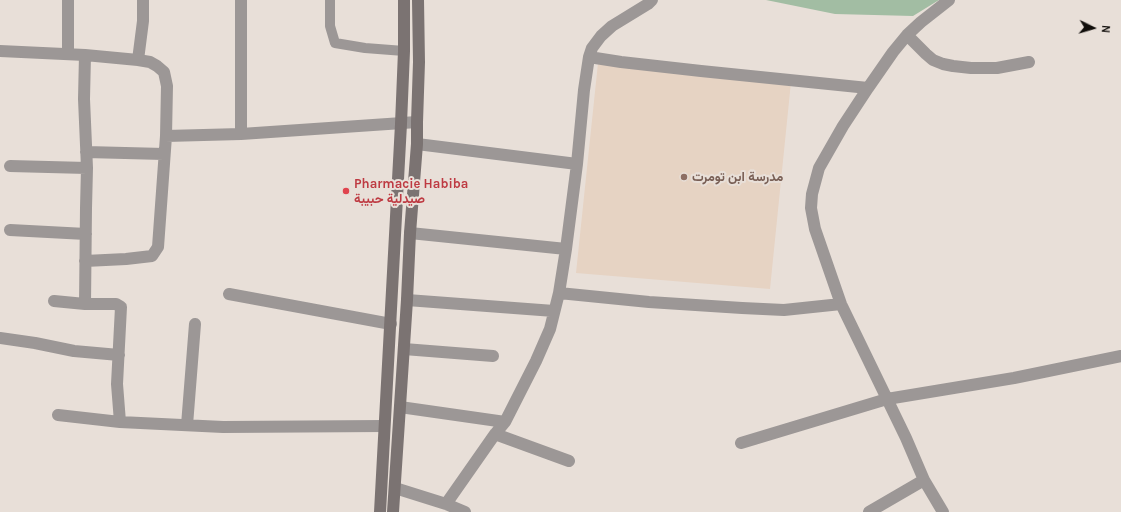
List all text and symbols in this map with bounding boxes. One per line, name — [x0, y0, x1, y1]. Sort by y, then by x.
north arrow — [1073, 8, 1113, 48]
text: N — [1099, 25, 1112, 34]
place label: مدرسة ابن تومرت — [692, 169, 783, 185]
marker: مدرسة ابن تومرت — [679, 172, 689, 182]
place label: Pharmacie Habiba صيدلية حبيبة — [354, 176, 468, 207]
marker: Pharmacie Habiba صيدلية حبيبة — [341, 186, 351, 196]

